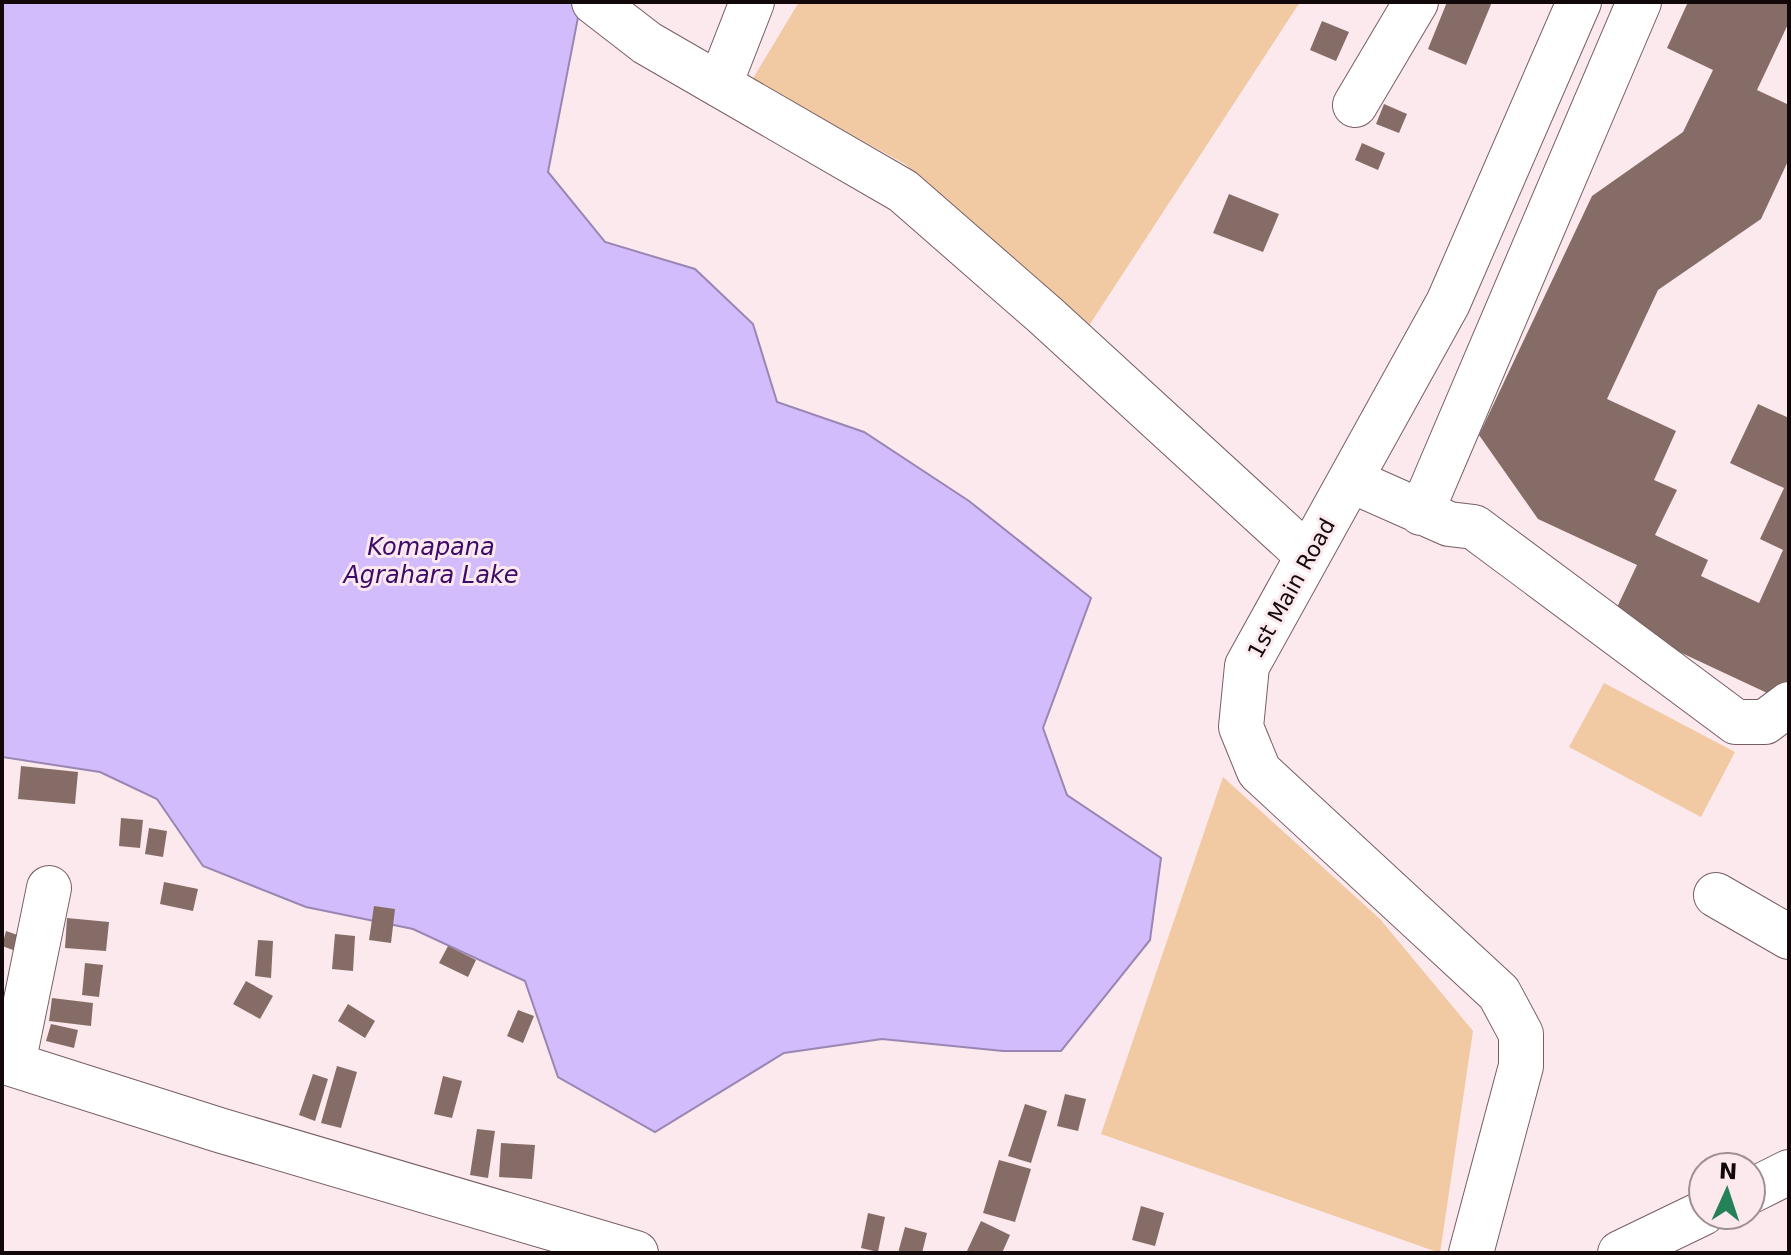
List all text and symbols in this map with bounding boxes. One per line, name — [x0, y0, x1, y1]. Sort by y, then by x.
street label: 1st Main Road — [1243, 514, 1340, 662]
water label: Komapana Agrahara Lake — [341, 533, 519, 589]
north arrow — [1687, 1151, 1767, 1231]
text: N — [1718, 1159, 1738, 1184]

